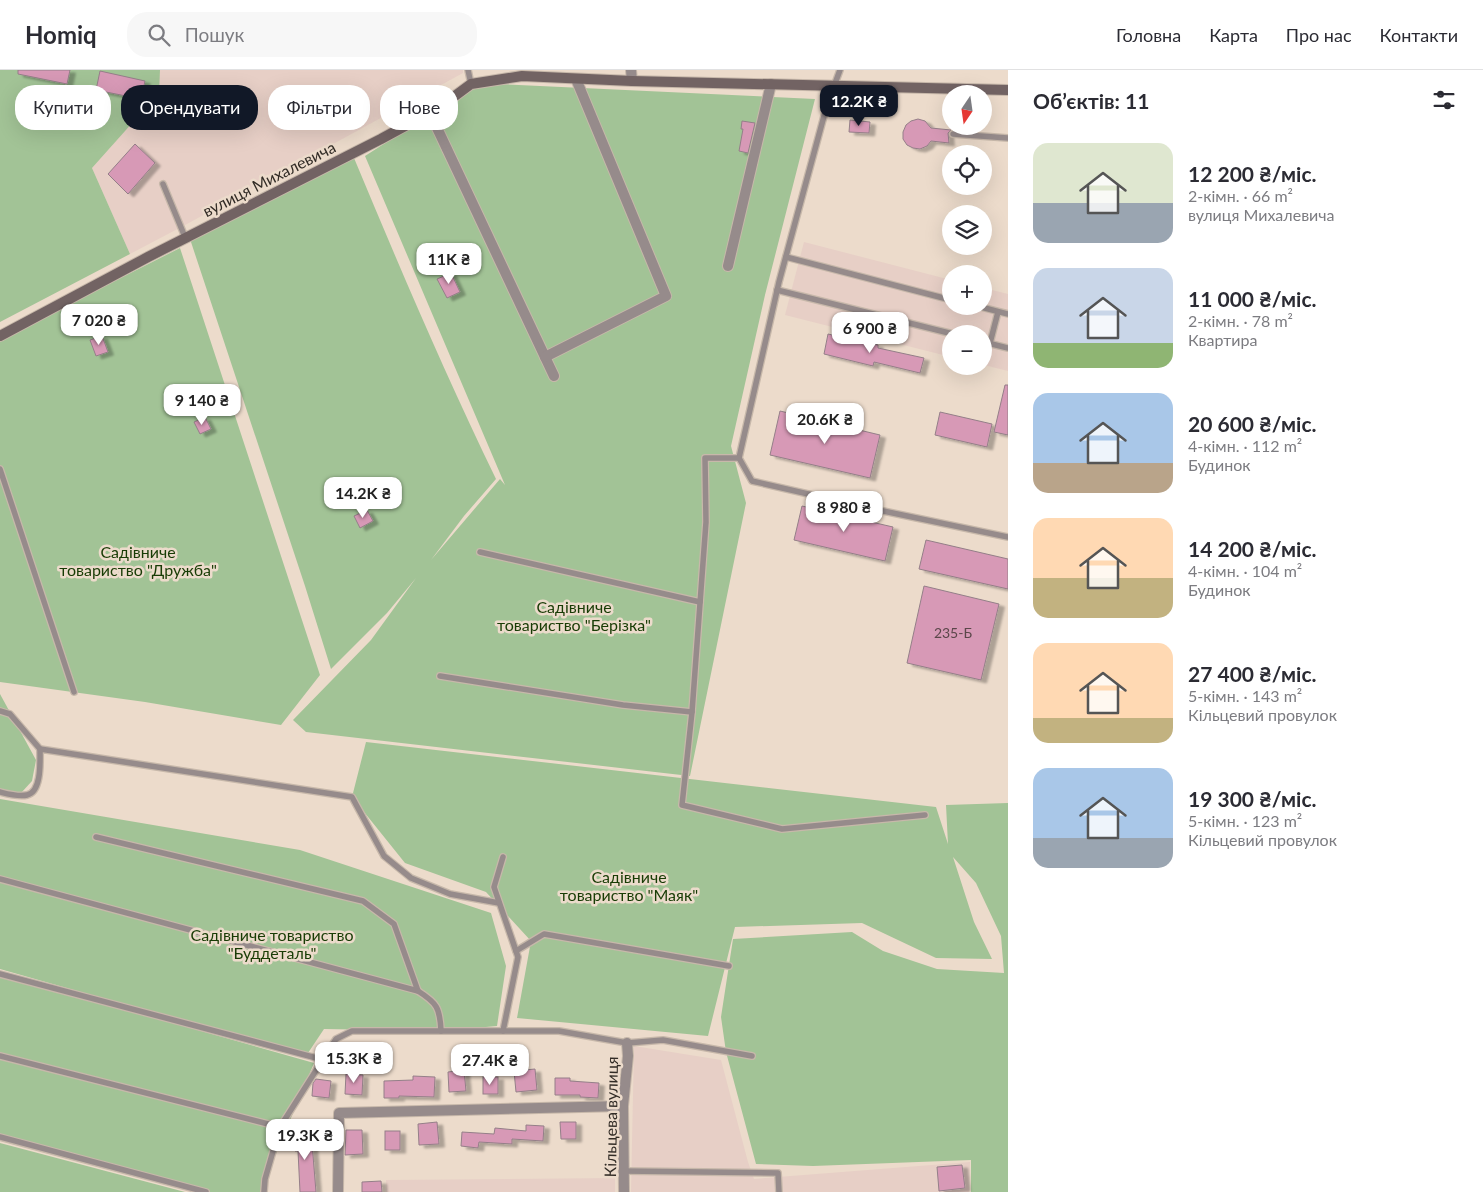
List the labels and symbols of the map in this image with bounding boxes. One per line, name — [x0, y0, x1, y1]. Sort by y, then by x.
pin: 12.2K ₴ — [813, 85, 905, 127]
north arrow — [942, 85, 992, 135]
street label: вулиця Михалевича — [199, 137, 338, 220]
pin: 11K ₴ — [414, 242, 484, 285]
pin: 7 020 ₴ — [53, 304, 145, 346]
pin: 6 900 ₴ — [824, 312, 916, 354]
pin: 9 140 ₴ — [156, 384, 248, 426]
pin: 20.6K ₴ — [779, 402, 871, 445]
pin: 14.2K ₴ — [317, 476, 409, 519]
pin: 8 980 ₴ — [798, 490, 890, 533]
park label: Садівниче товариство "Дружба" — [59, 542, 217, 579]
park label: Садівниче товариство "Берізка" — [497, 597, 651, 634]
house number: 235-Б — [934, 624, 972, 641]
park label: Садівниче товариство "Маяк" — [560, 867, 698, 904]
park label: Садівниче товариство "Буддеталь" — [191, 925, 353, 962]
pin: 15.3K ₴ — [308, 1042, 400, 1084]
pin: 27.4K ₴ — [444, 1044, 536, 1086]
street label: Кільцева вулиця — [600, 1056, 621, 1178]
pin: 19.3K ₴ — [259, 1118, 351, 1161]

